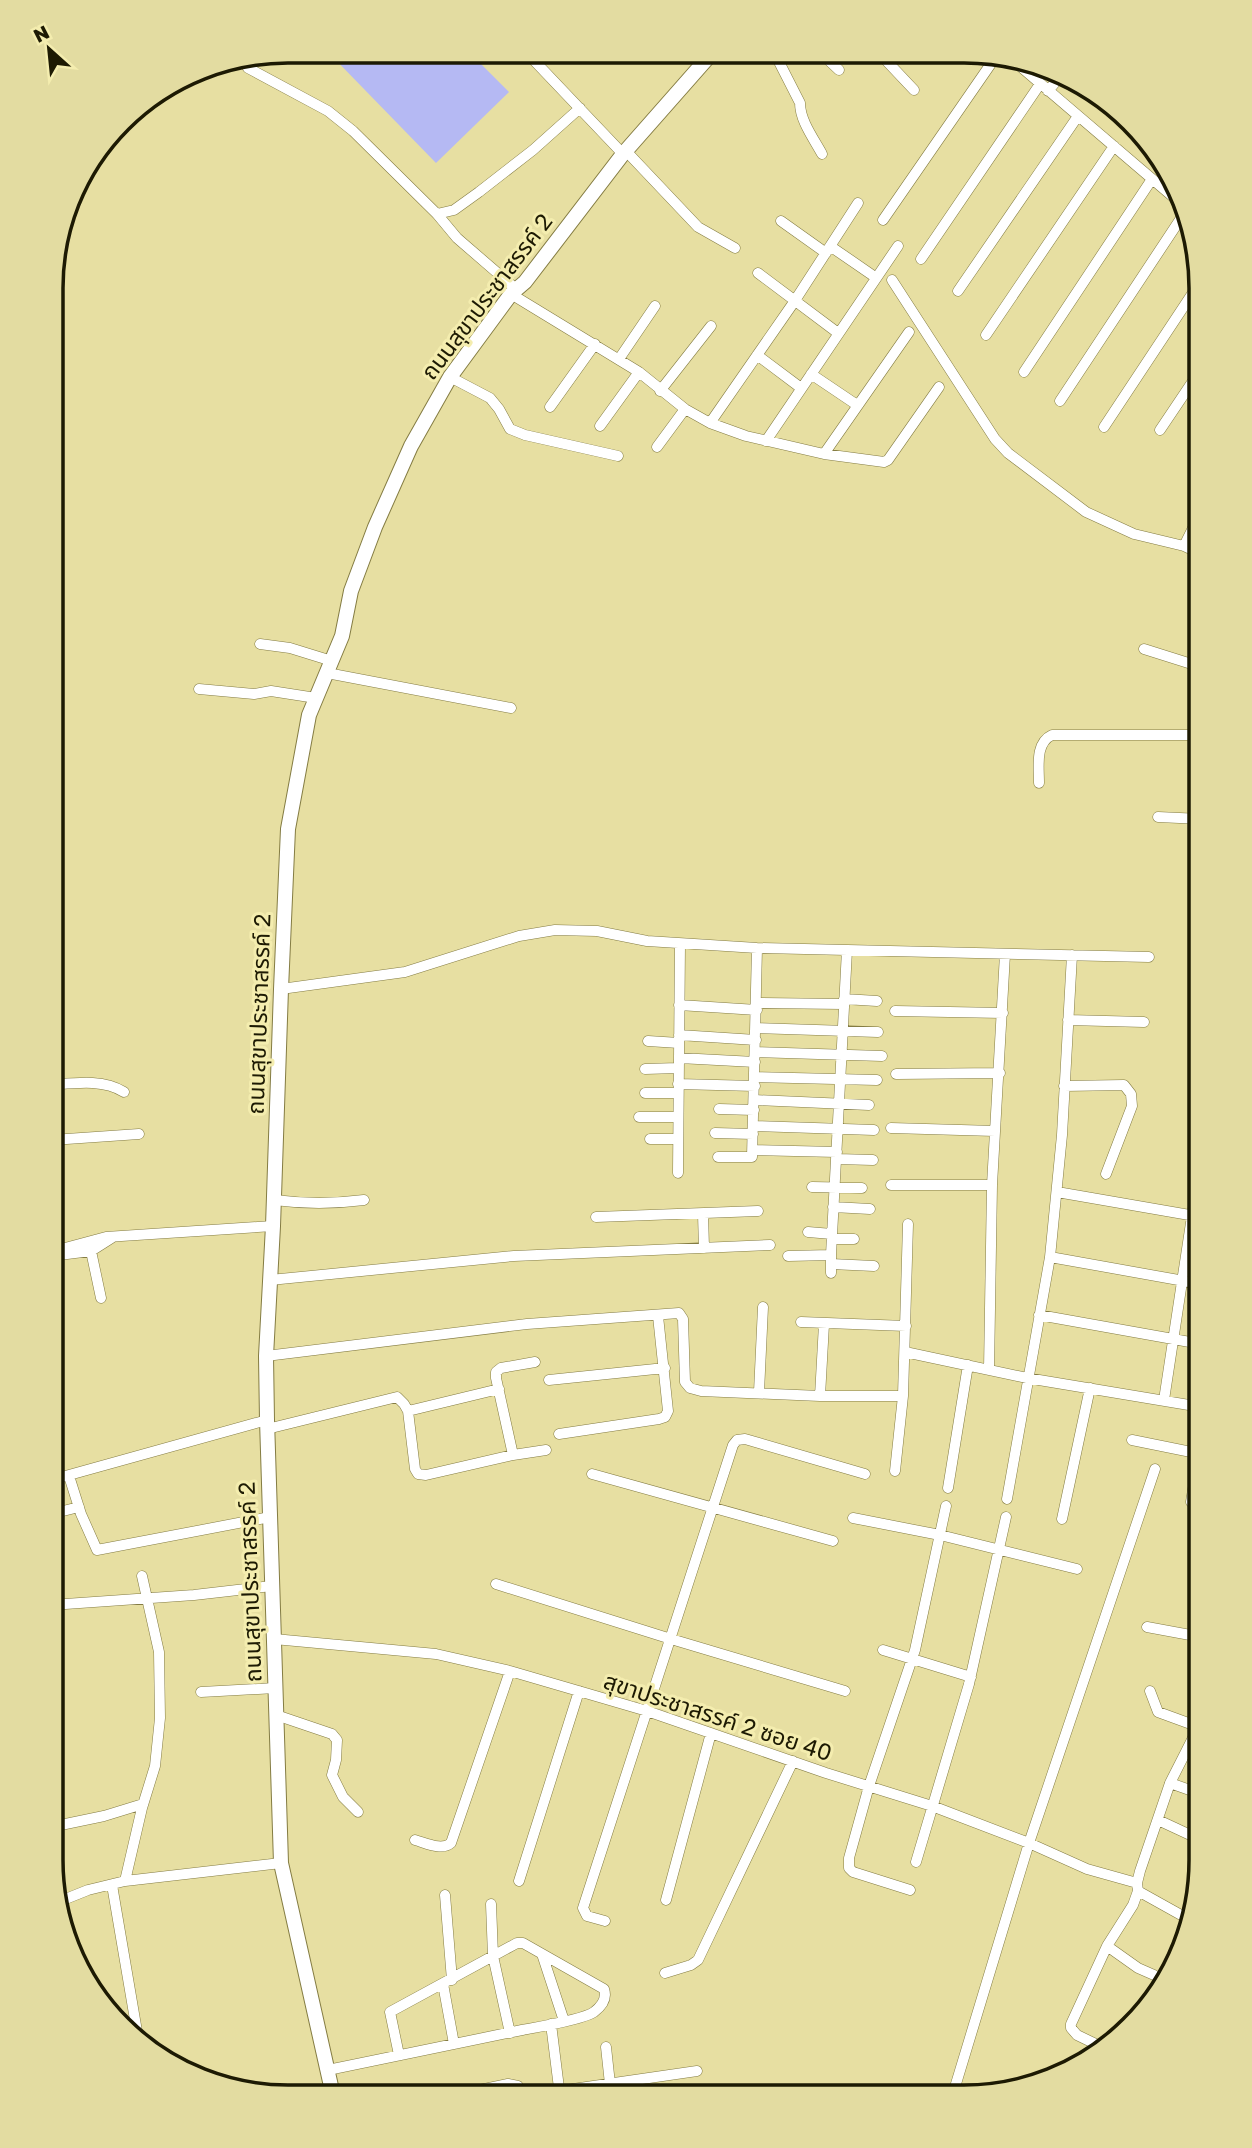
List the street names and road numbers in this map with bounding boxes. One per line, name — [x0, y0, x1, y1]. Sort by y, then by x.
street label: ถนนสุขาประชาสรรค์ 2 — [414, 207, 558, 385]
street label: ถนนสุขาประชาสรรค์ 2 — [241, 913, 276, 1115]
street label: ถนนสุขาประชาสรรค์ 2 — [232, 1481, 267, 1683]
street label: สุขาประชาสรรค์ 2 ซอย 40 — [600, 1666, 836, 1767]

